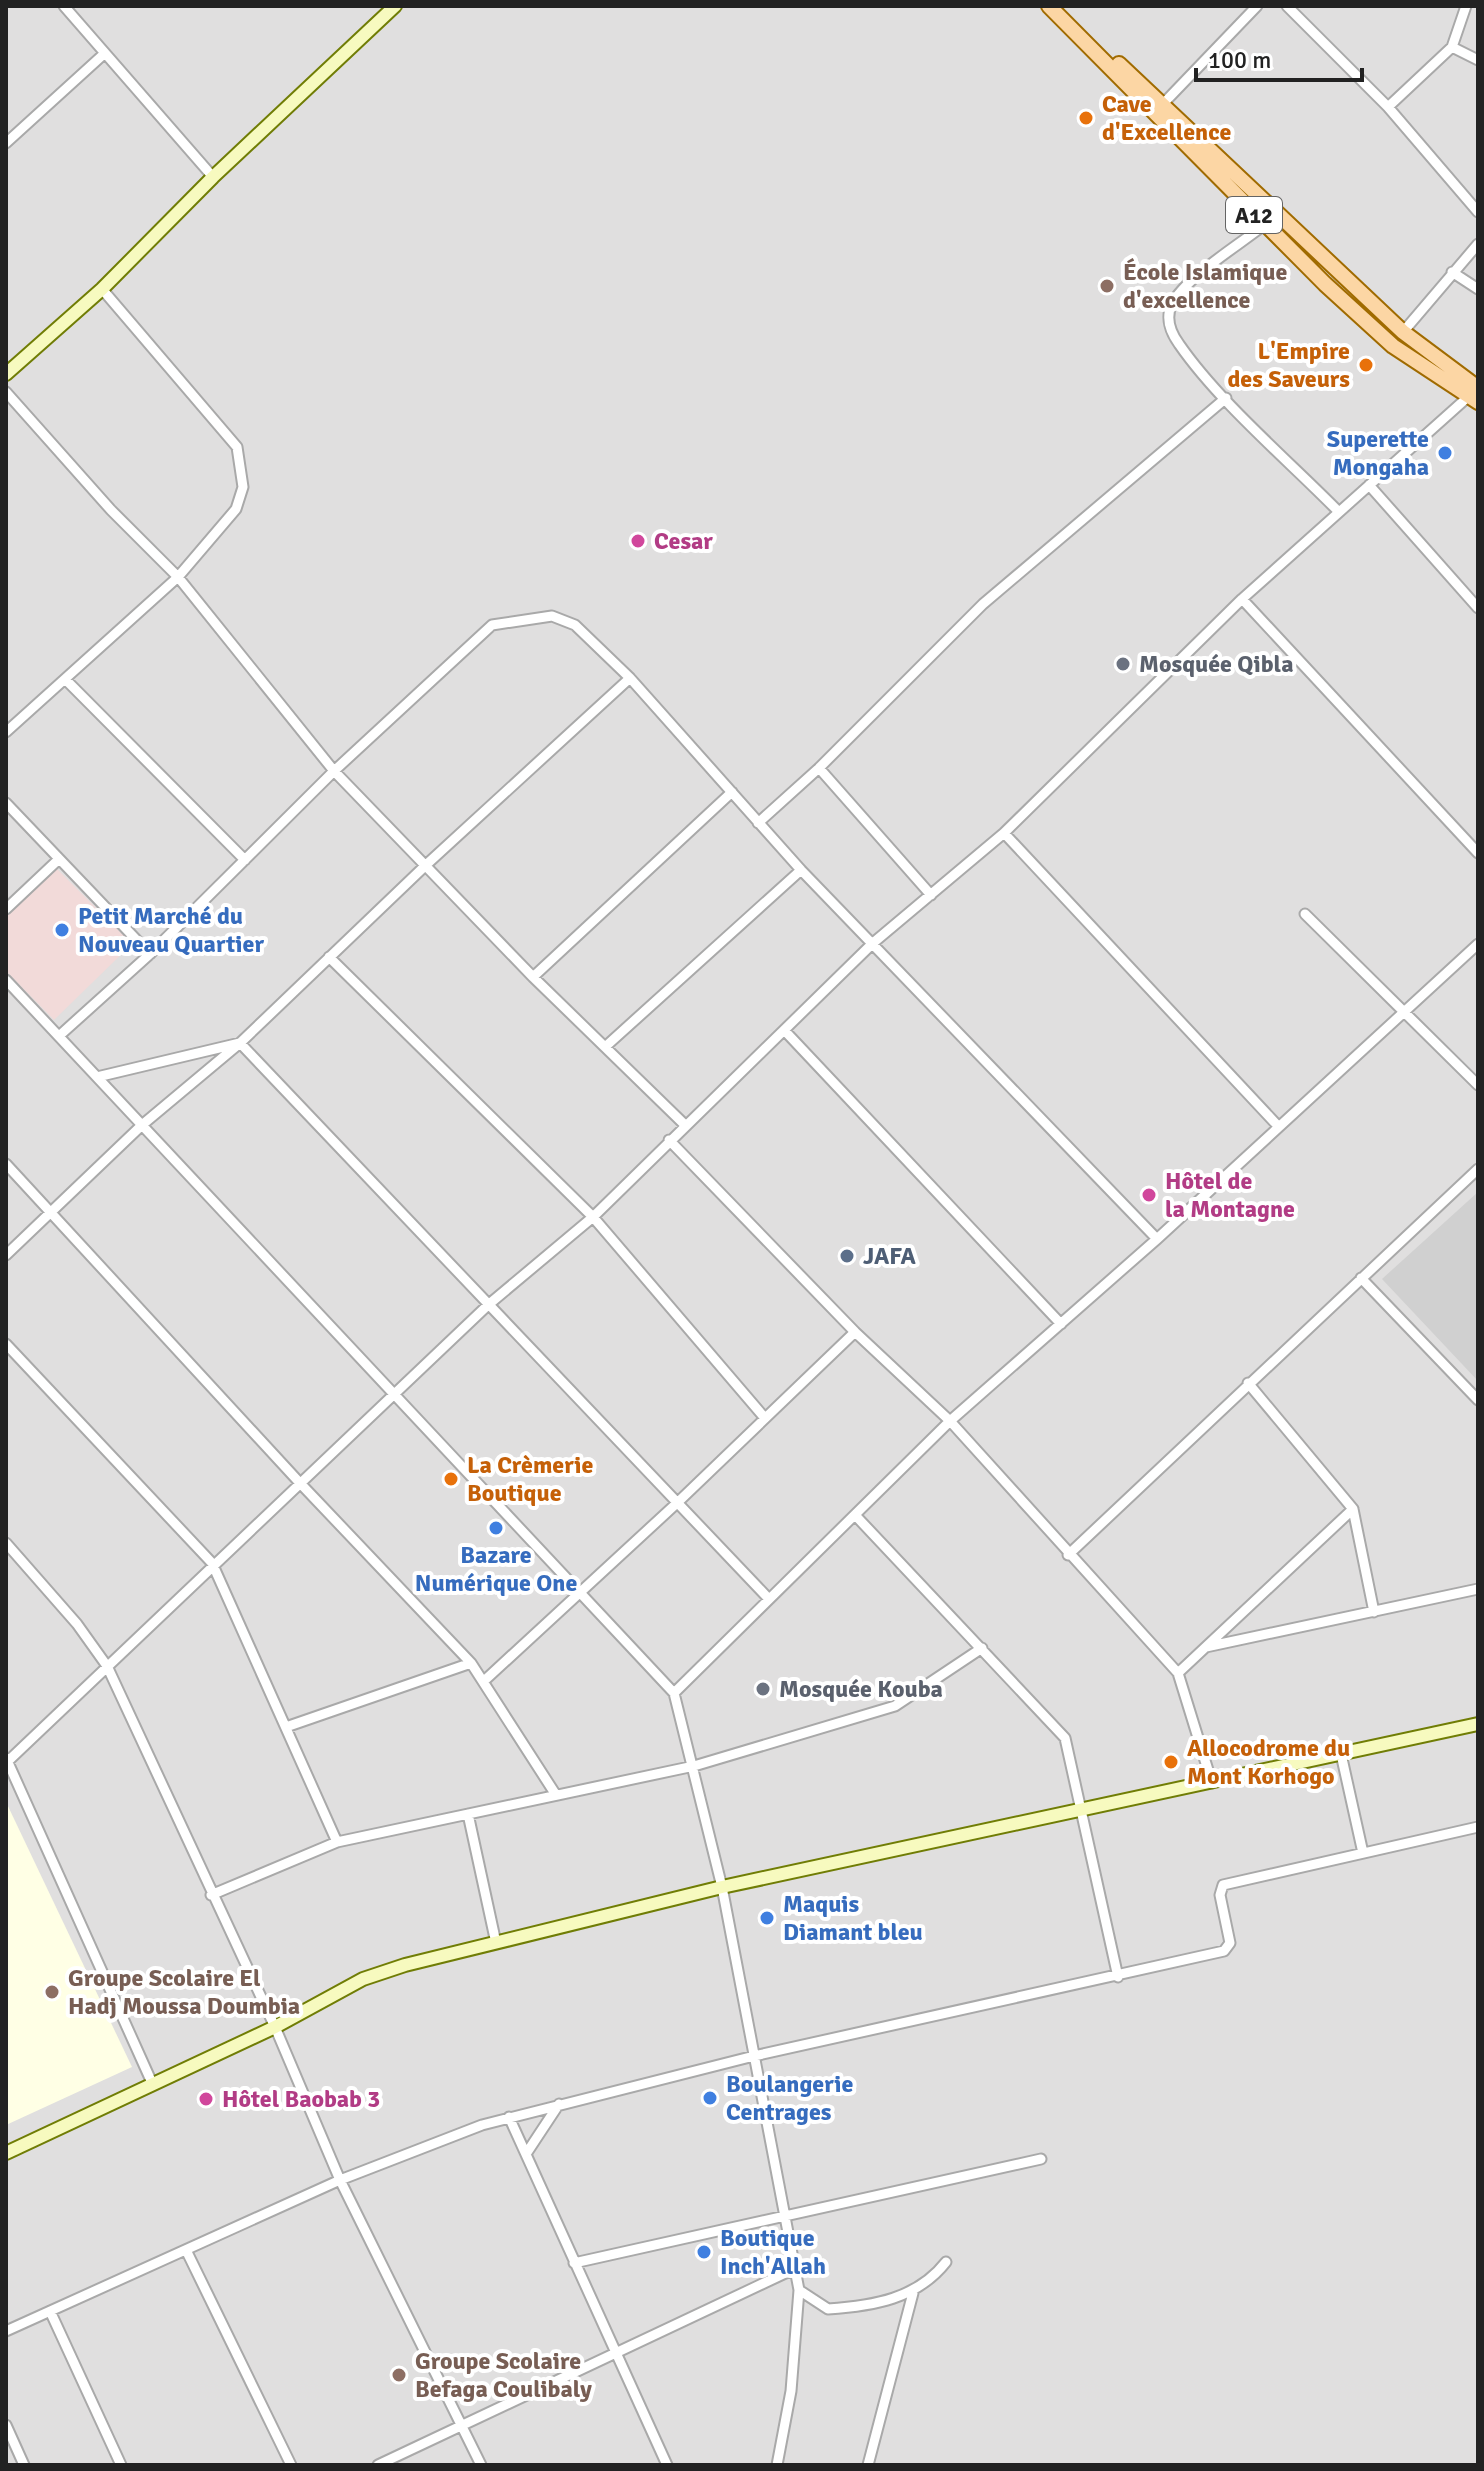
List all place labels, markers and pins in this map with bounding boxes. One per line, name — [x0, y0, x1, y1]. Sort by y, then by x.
place label: Cave d'Excellence — [1102, 89, 1231, 147]
marker: Cave d'Excellence — [1077, 109, 1095, 127]
place label: École Islamique d'excellence — [1123, 257, 1287, 315]
marker: École Islamique d'excellence — [1098, 277, 1116, 295]
place label: L'Empire des Saveurs — [1227, 336, 1350, 394]
marker: L'Empire des Saveurs — [1357, 356, 1375, 374]
place label: Superette Mongaha — [1327, 424, 1429, 482]
marker: Superette Mongaha — [1436, 444, 1454, 462]
place label: Cesar — [654, 526, 713, 556]
marker: Cesar — [629, 532, 647, 550]
place label: Mosquée Qibla — [1139, 649, 1294, 679]
marker: Mosquée Qibla — [1114, 655, 1132, 673]
place label: Petit Marché du Nouveau Quartier — [78, 901, 264, 959]
marker: Petit Marché du Nouveau Quartier — [53, 921, 71, 939]
place label: Hôtel de la Montagne — [1165, 1166, 1295, 1224]
marker: Hôtel de la Montagne — [1140, 1186, 1158, 1204]
place label: JAFA — [863, 1241, 917, 1271]
marker: JAFA — [838, 1247, 856, 1265]
place label: La Crèmerie Boutique — [467, 1450, 593, 1508]
marker: La Crèmerie Boutique — [442, 1470, 460, 1488]
marker: Bazare Numérique One — [487, 1519, 505, 1537]
place label: Bazare Numérique One — [415, 1540, 577, 1598]
place label: Mosquée Kouba — [779, 1674, 943, 1704]
marker: Mosquée Kouba — [754, 1680, 772, 1698]
place label: Allocodrome du Mont Korhogo — [1187, 1733, 1350, 1791]
marker: Allocodrome du Mont Korhogo — [1162, 1753, 1180, 1771]
place label: Maquis Diamant bleu — [783, 1889, 923, 1947]
marker: Maquis Diamant bleu — [758, 1909, 776, 1927]
place label: Groupe Scolaire El Hadj Moussa Doumbia — [68, 1963, 300, 2021]
marker: Groupe Scolaire El Hadj Moussa Doumbia — [43, 1983, 61, 2001]
place label: Boulangerie Centrages — [726, 2069, 853, 2127]
place label: Hôtel Baobab 3 — [222, 2084, 380, 2114]
marker: Boulangerie Centrages — [701, 2089, 719, 2107]
marker: Hôtel Baobab 3 — [197, 2090, 215, 2108]
place label: Boutique Inch'Allah — [720, 2223, 826, 2281]
marker: Boutique Inch'Allah — [695, 2243, 713, 2261]
place label: Groupe Scolaire Befaga Coulibaly — [415, 2346, 592, 2404]
marker: Groupe Scolaire Befaga Coulibaly — [390, 2366, 408, 2384]

